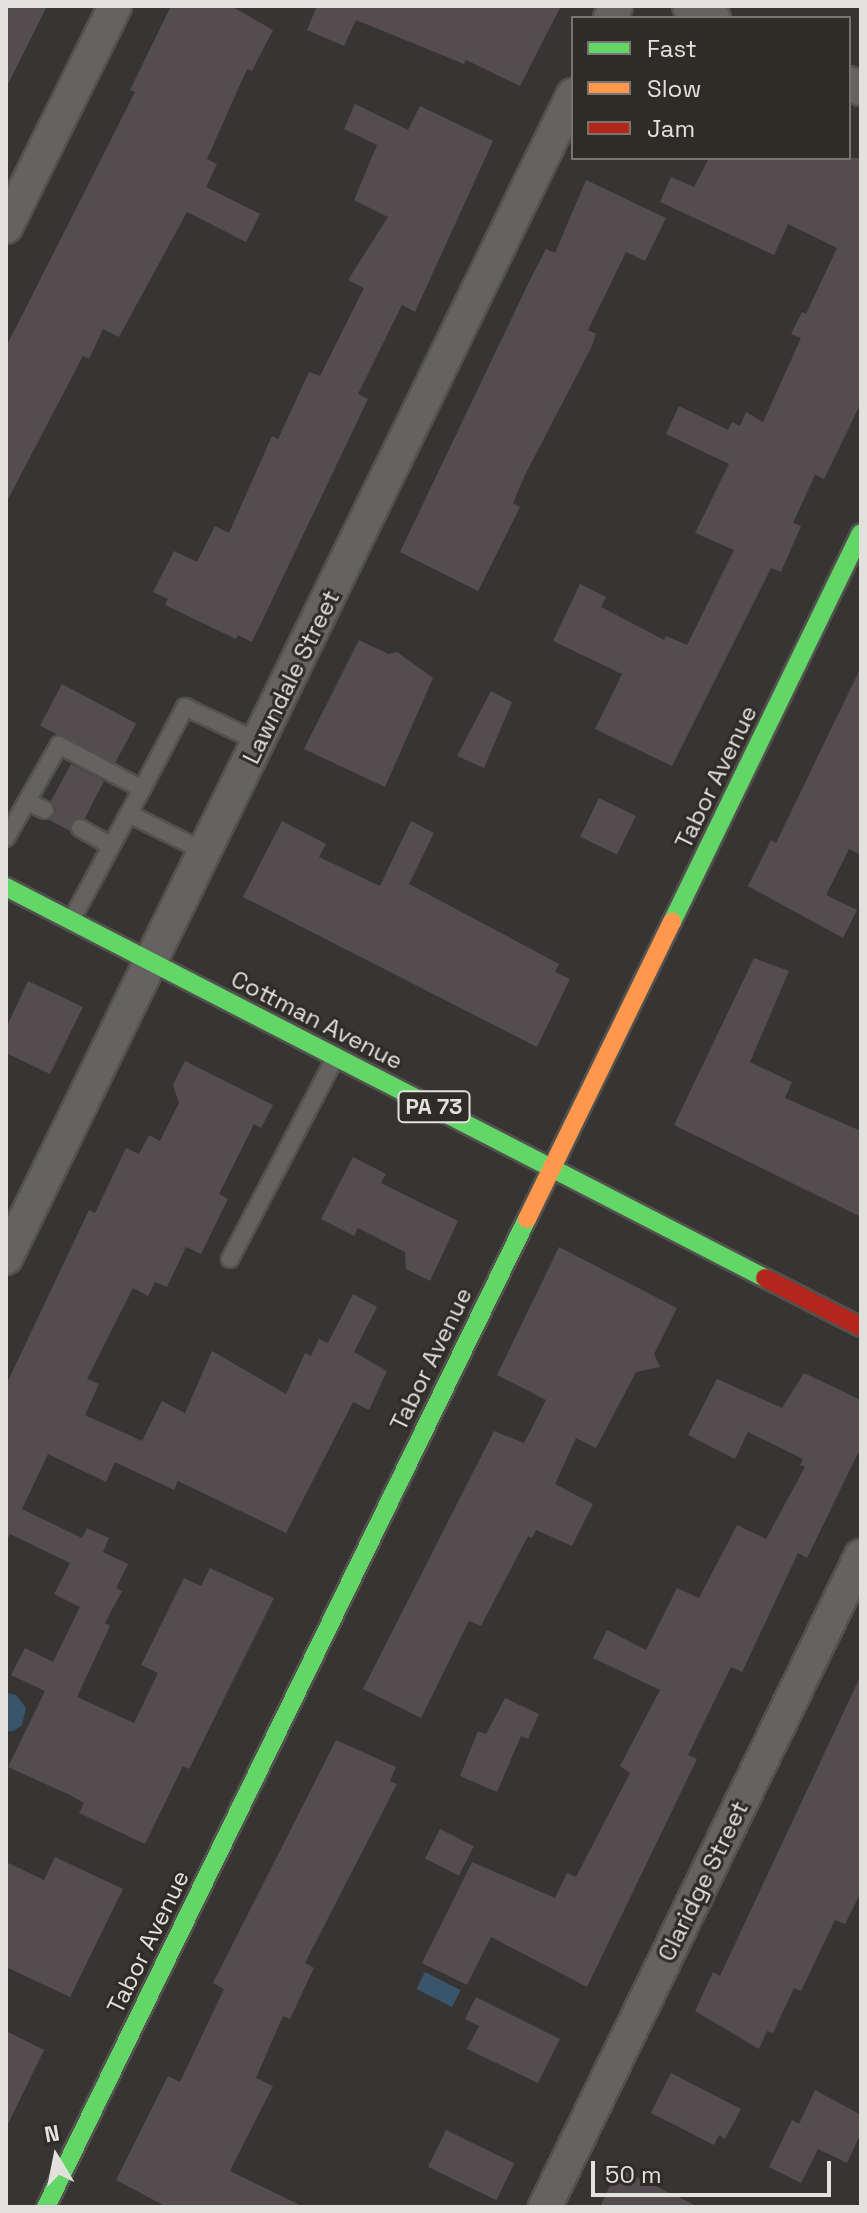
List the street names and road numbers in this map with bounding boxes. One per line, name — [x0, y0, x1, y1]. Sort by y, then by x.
street label: Lawndale Street — [237, 586, 345, 768]
street label: Tabor Avenue — [669, 701, 763, 853]
street label: Cottman Avenue — [226, 964, 408, 1076]
road number: PA 73 — [396, 1089, 472, 1125]
street label: Tabor Avenue — [384, 1283, 478, 1435]
street label: Claridge Street — [652, 1796, 754, 1966]
street label: Tabor Avenue — [101, 1866, 195, 2018]

